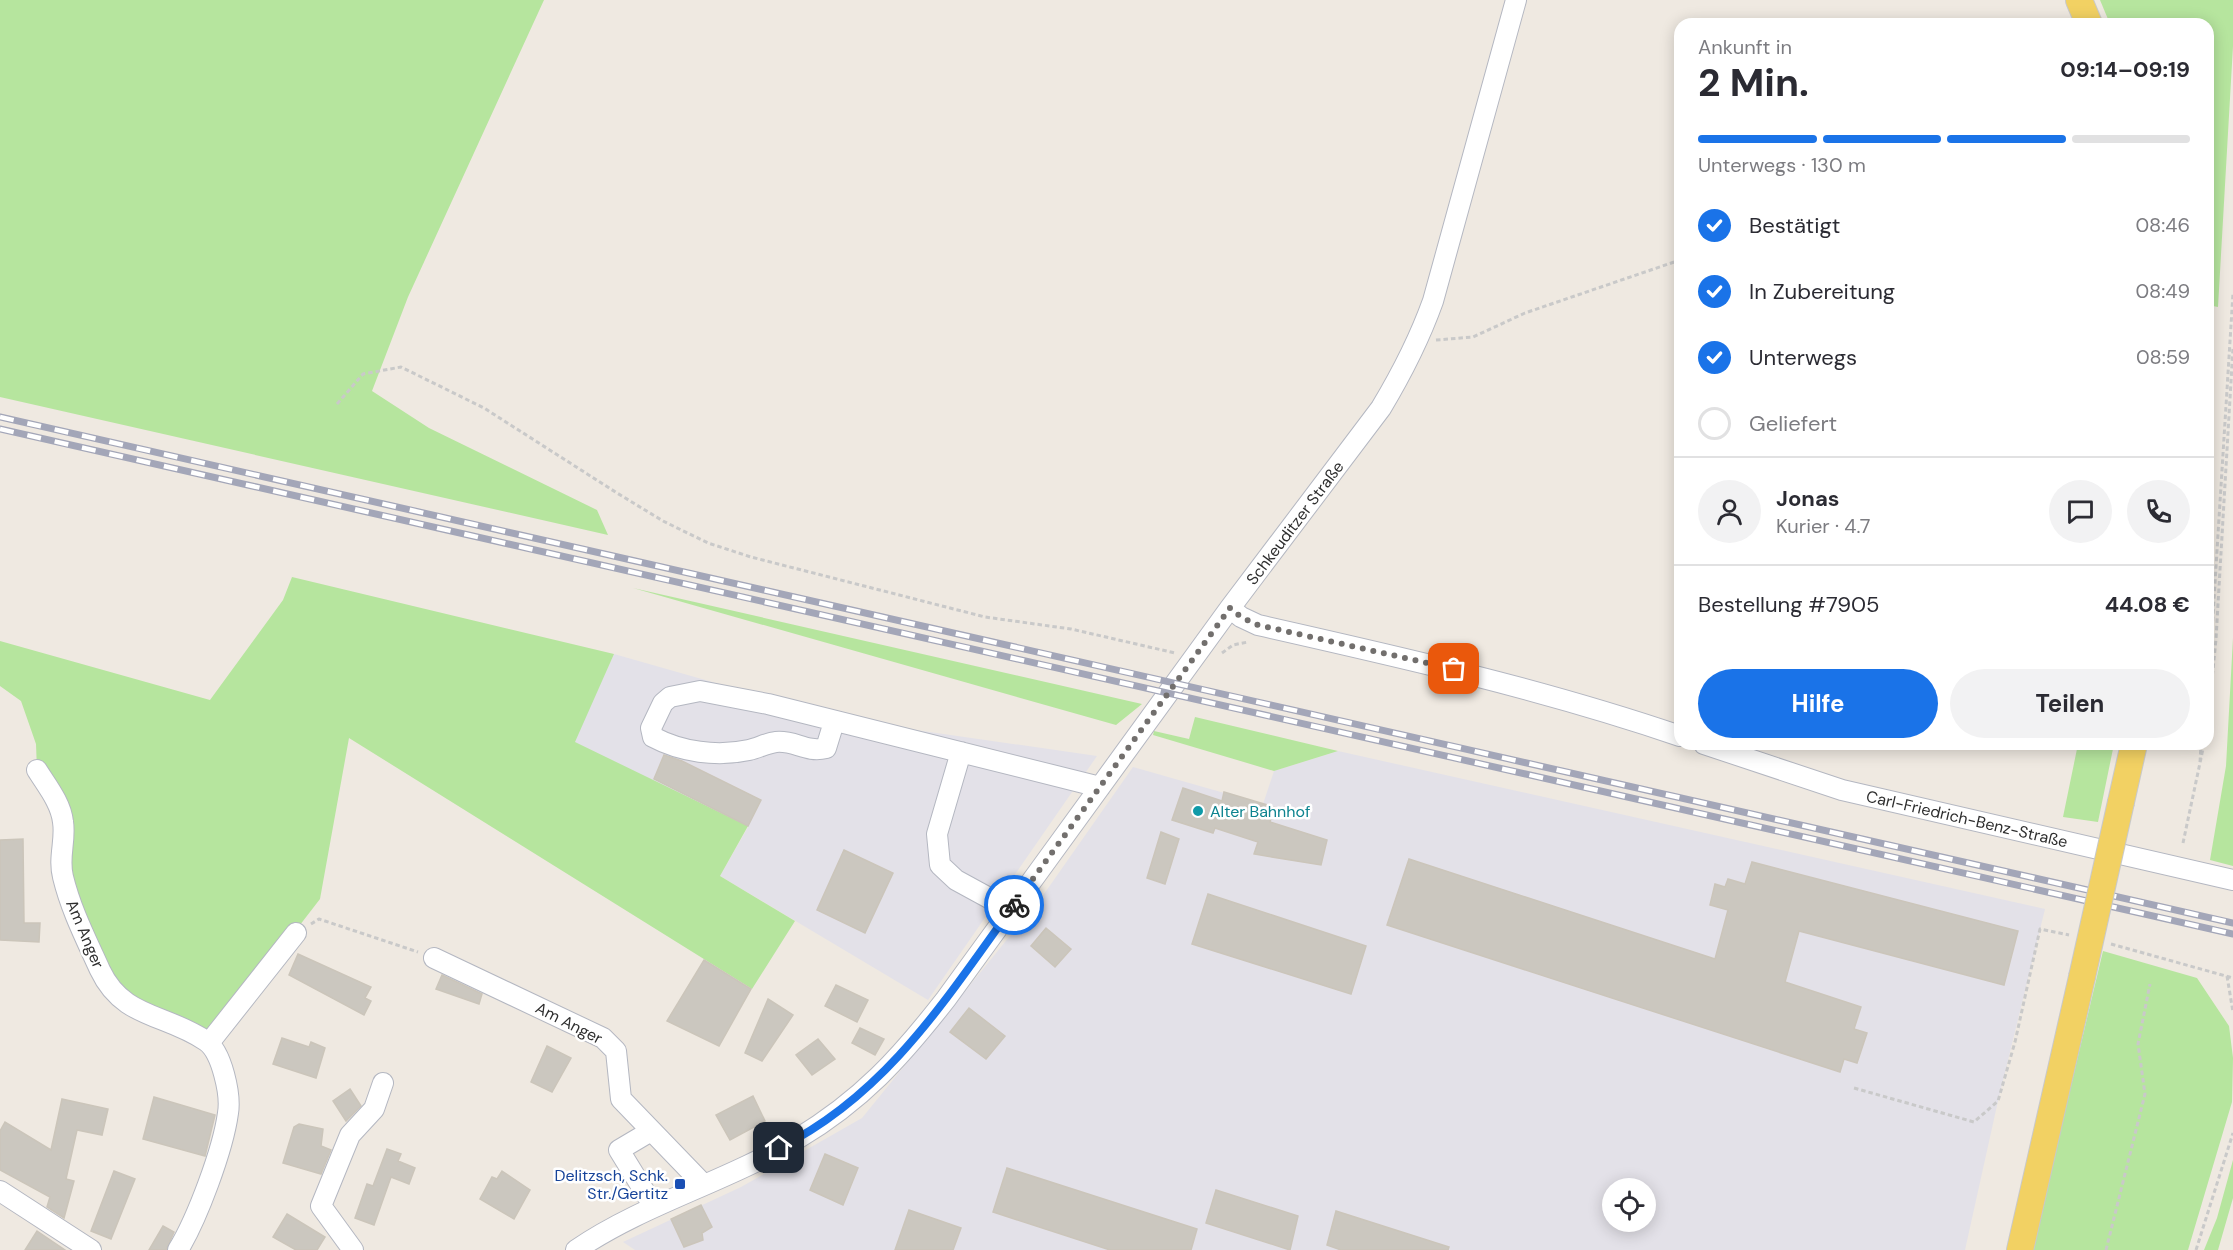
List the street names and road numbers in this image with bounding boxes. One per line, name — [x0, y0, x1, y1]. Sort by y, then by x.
street label: Schkeuditzer Straße — [1242, 457, 1348, 589]
street label: Carl-Friedrich-Benz-Straße — [1864, 786, 2070, 852]
street label: Am Anger — [61, 897, 109, 972]
street label: Am Anger — [532, 997, 606, 1049]

